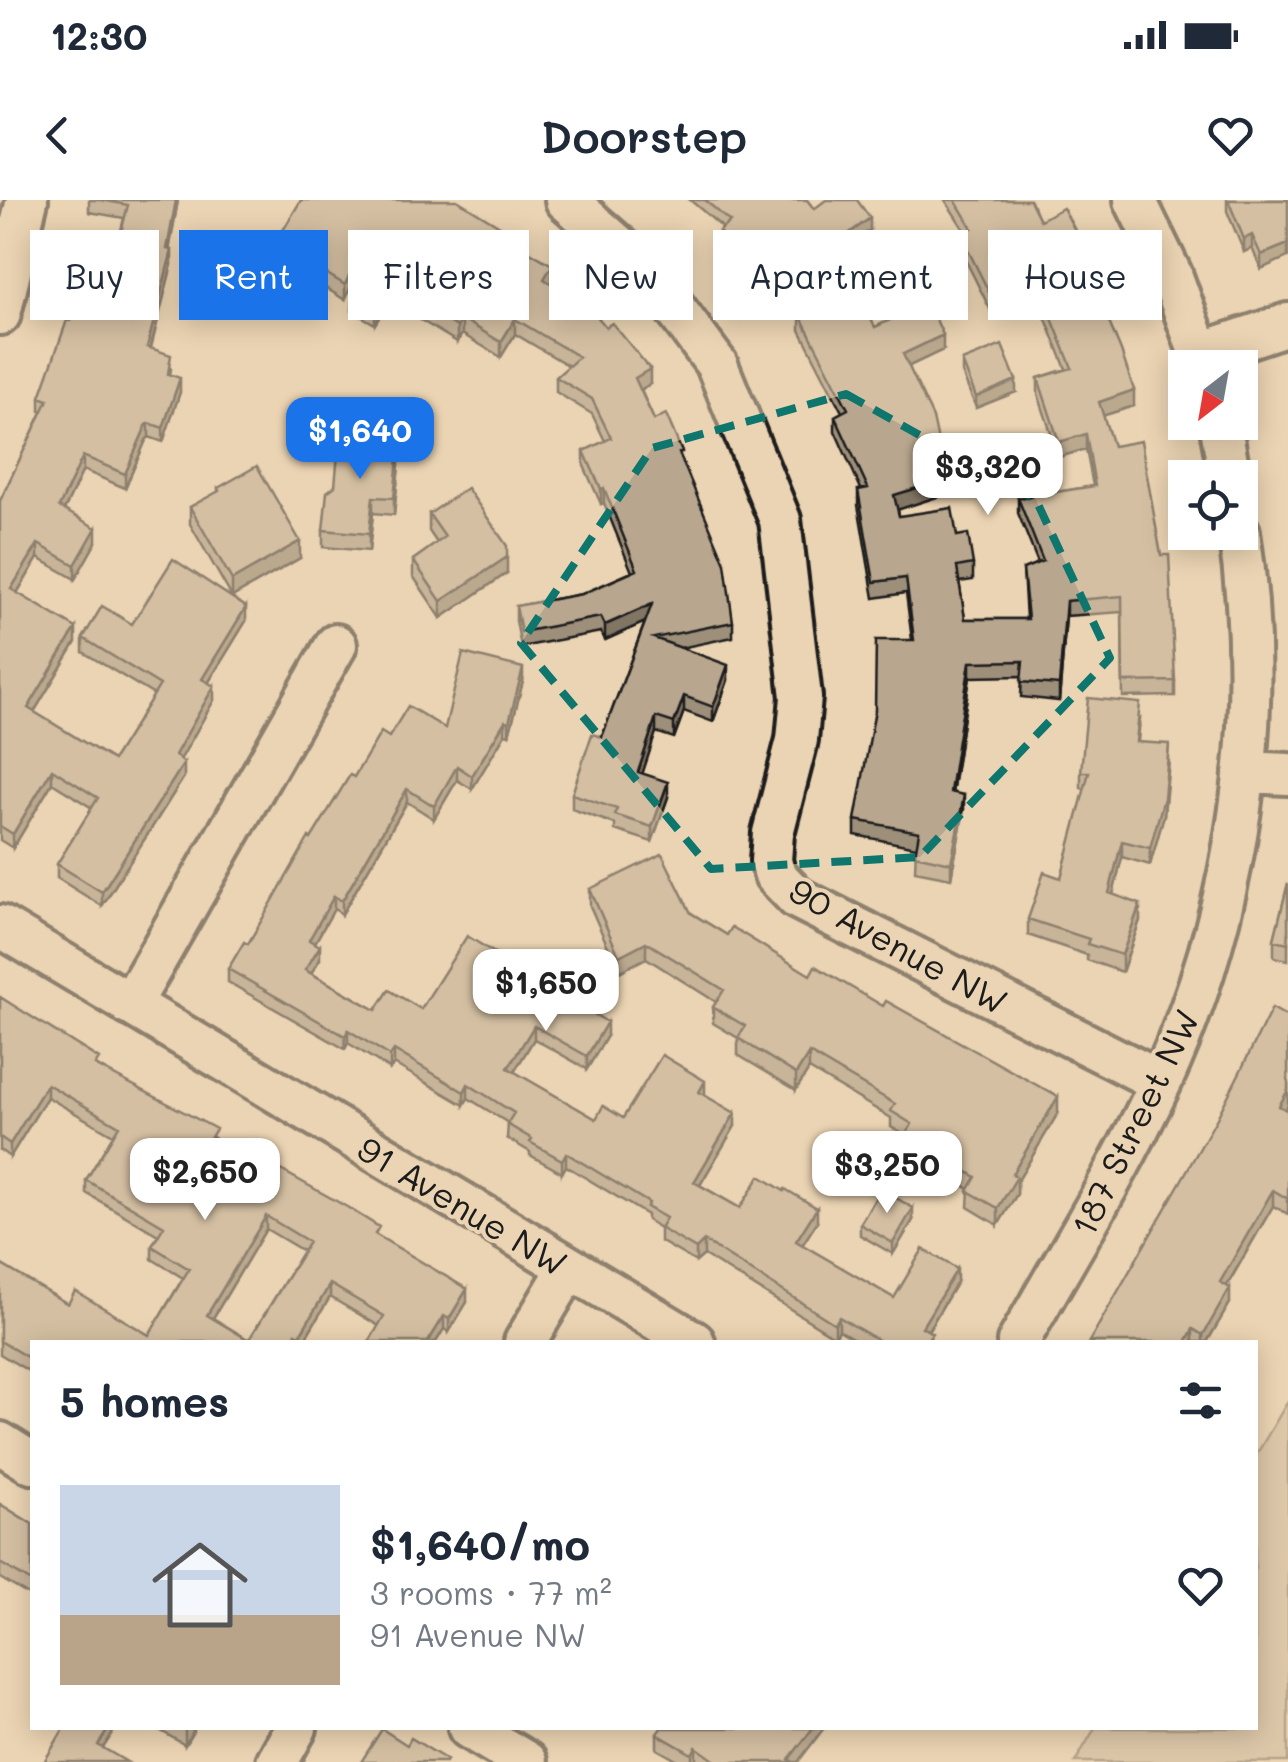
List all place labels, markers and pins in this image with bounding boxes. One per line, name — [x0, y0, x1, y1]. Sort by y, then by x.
pin: $1,640 — [279, 397, 441, 482]
pin: $3,320 — [907, 433, 1069, 518]
pin: $1,650 — [465, 949, 627, 1034]
pin: $3,250 — [806, 1131, 968, 1216]
pin: $2,650 — [124, 1138, 286, 1223]

